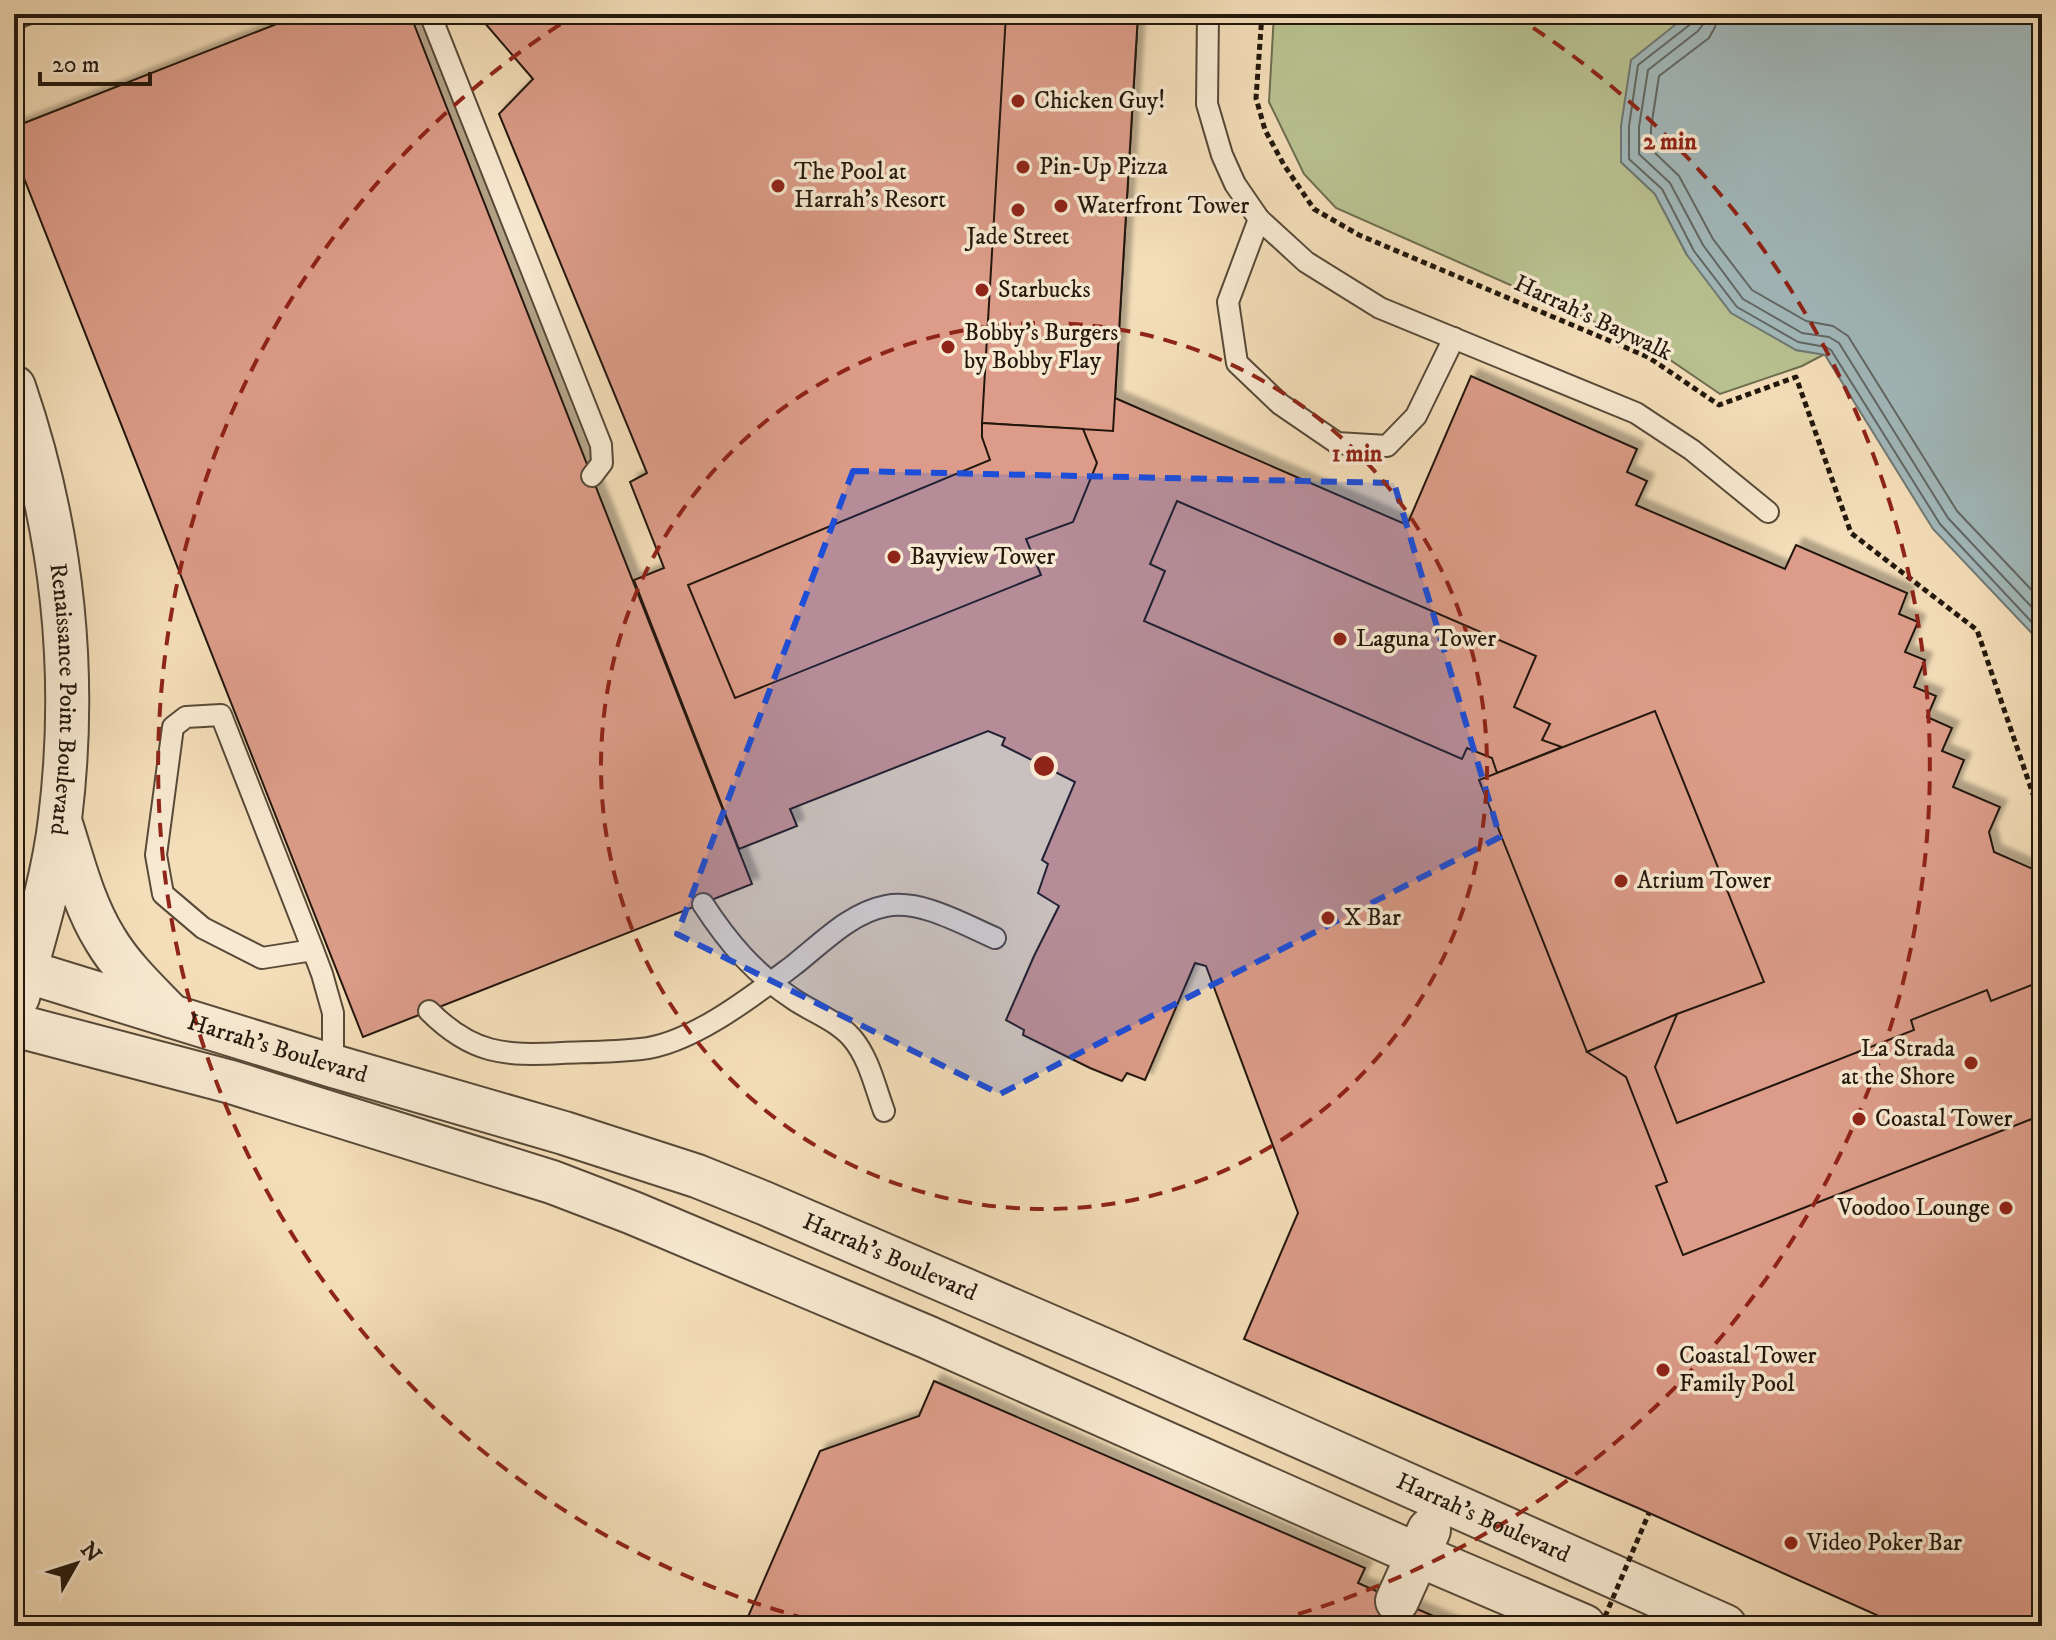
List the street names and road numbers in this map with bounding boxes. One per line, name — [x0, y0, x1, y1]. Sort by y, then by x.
street label: Harrah's Baywalk — [1509, 268, 1677, 368]
street label: Renaissance Point Boulevard — [42, 561, 82, 837]
street label: Harrah's Boulevard — [183, 1007, 371, 1090]
street label: Harrah's Boulevard — [798, 1207, 982, 1308]
street label: Harrah's Boulevard — [1392, 1467, 1575, 1570]

